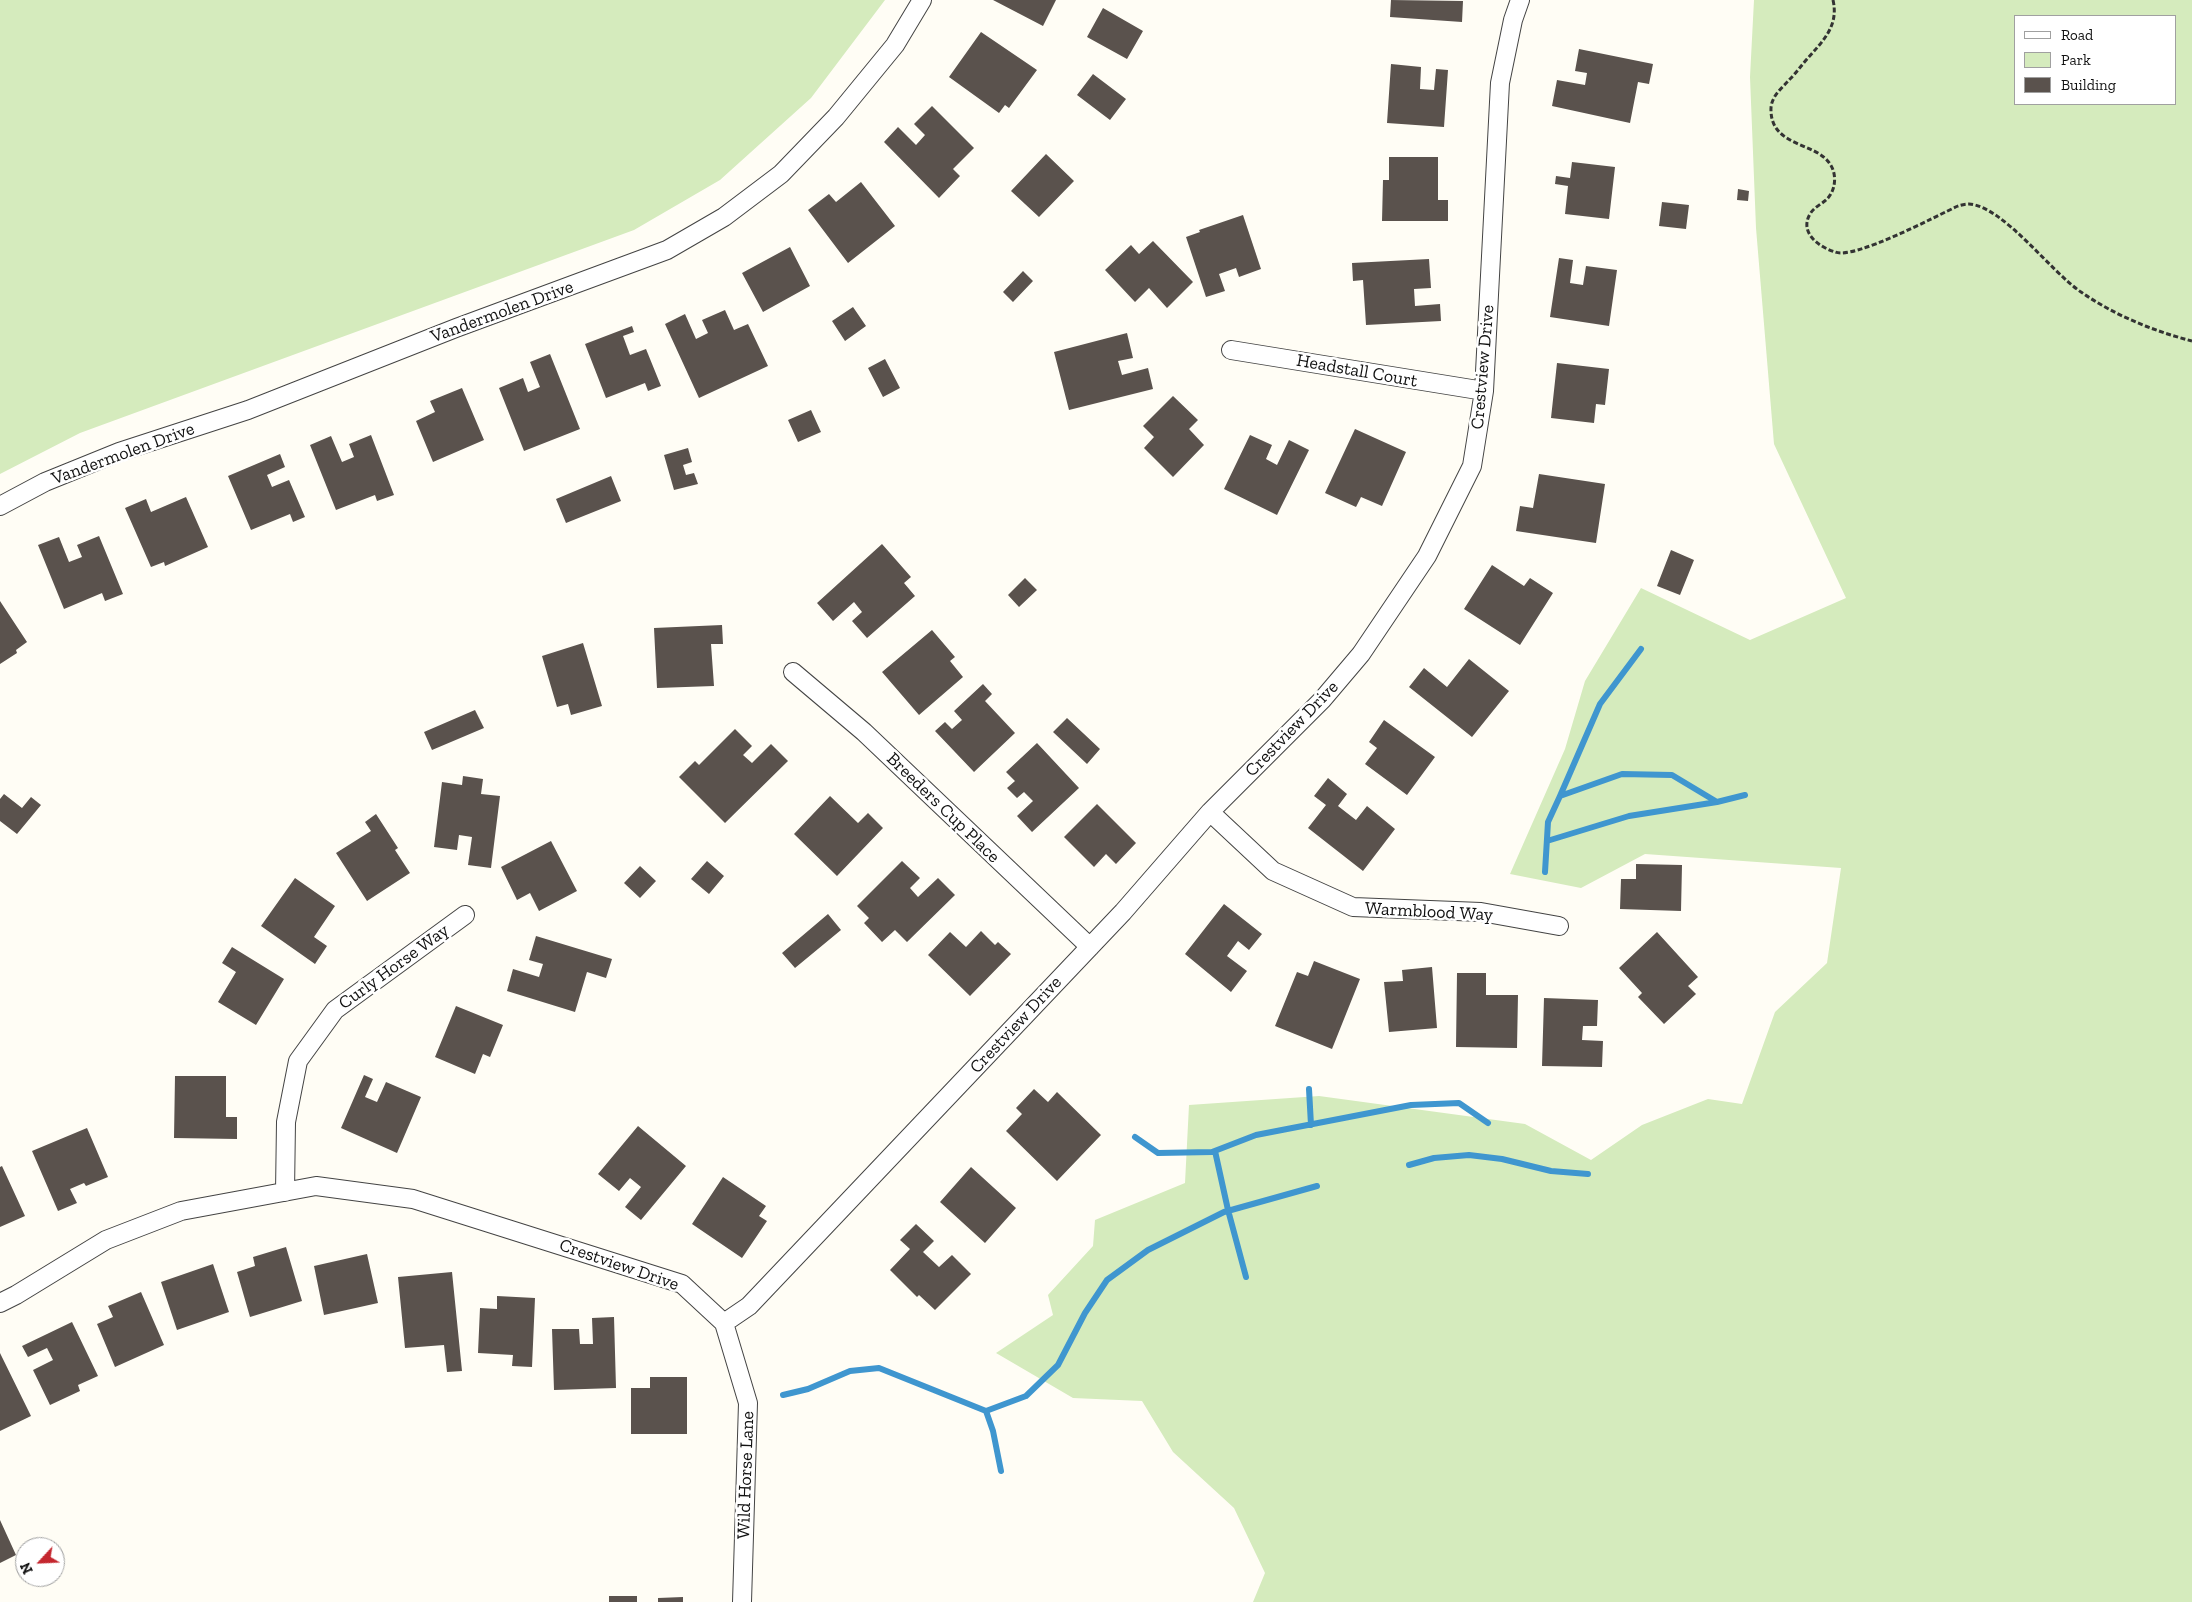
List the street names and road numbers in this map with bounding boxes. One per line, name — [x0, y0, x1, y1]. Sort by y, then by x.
street label: Vandermolen Drive — [428, 276, 576, 348]
street label: Crestview Drive — [1467, 304, 1499, 430]
street label: Headstall Court — [1295, 350, 1419, 392]
street label: Vandermolen Drive — [49, 418, 197, 490]
street label: Crestview Drive — [1241, 677, 1343, 781]
street label: Breeders Cup Place — [882, 748, 1004, 868]
street label: Warmblood Way — [1364, 898, 1494, 926]
street label: Curly Horse Way — [335, 920, 453, 1014]
street label: Crestview Drive — [965, 972, 1067, 1078]
street label: Crestview Drive — [556, 1234, 682, 1296]
street label: Wild Horse Lane — [733, 1411, 759, 1539]

